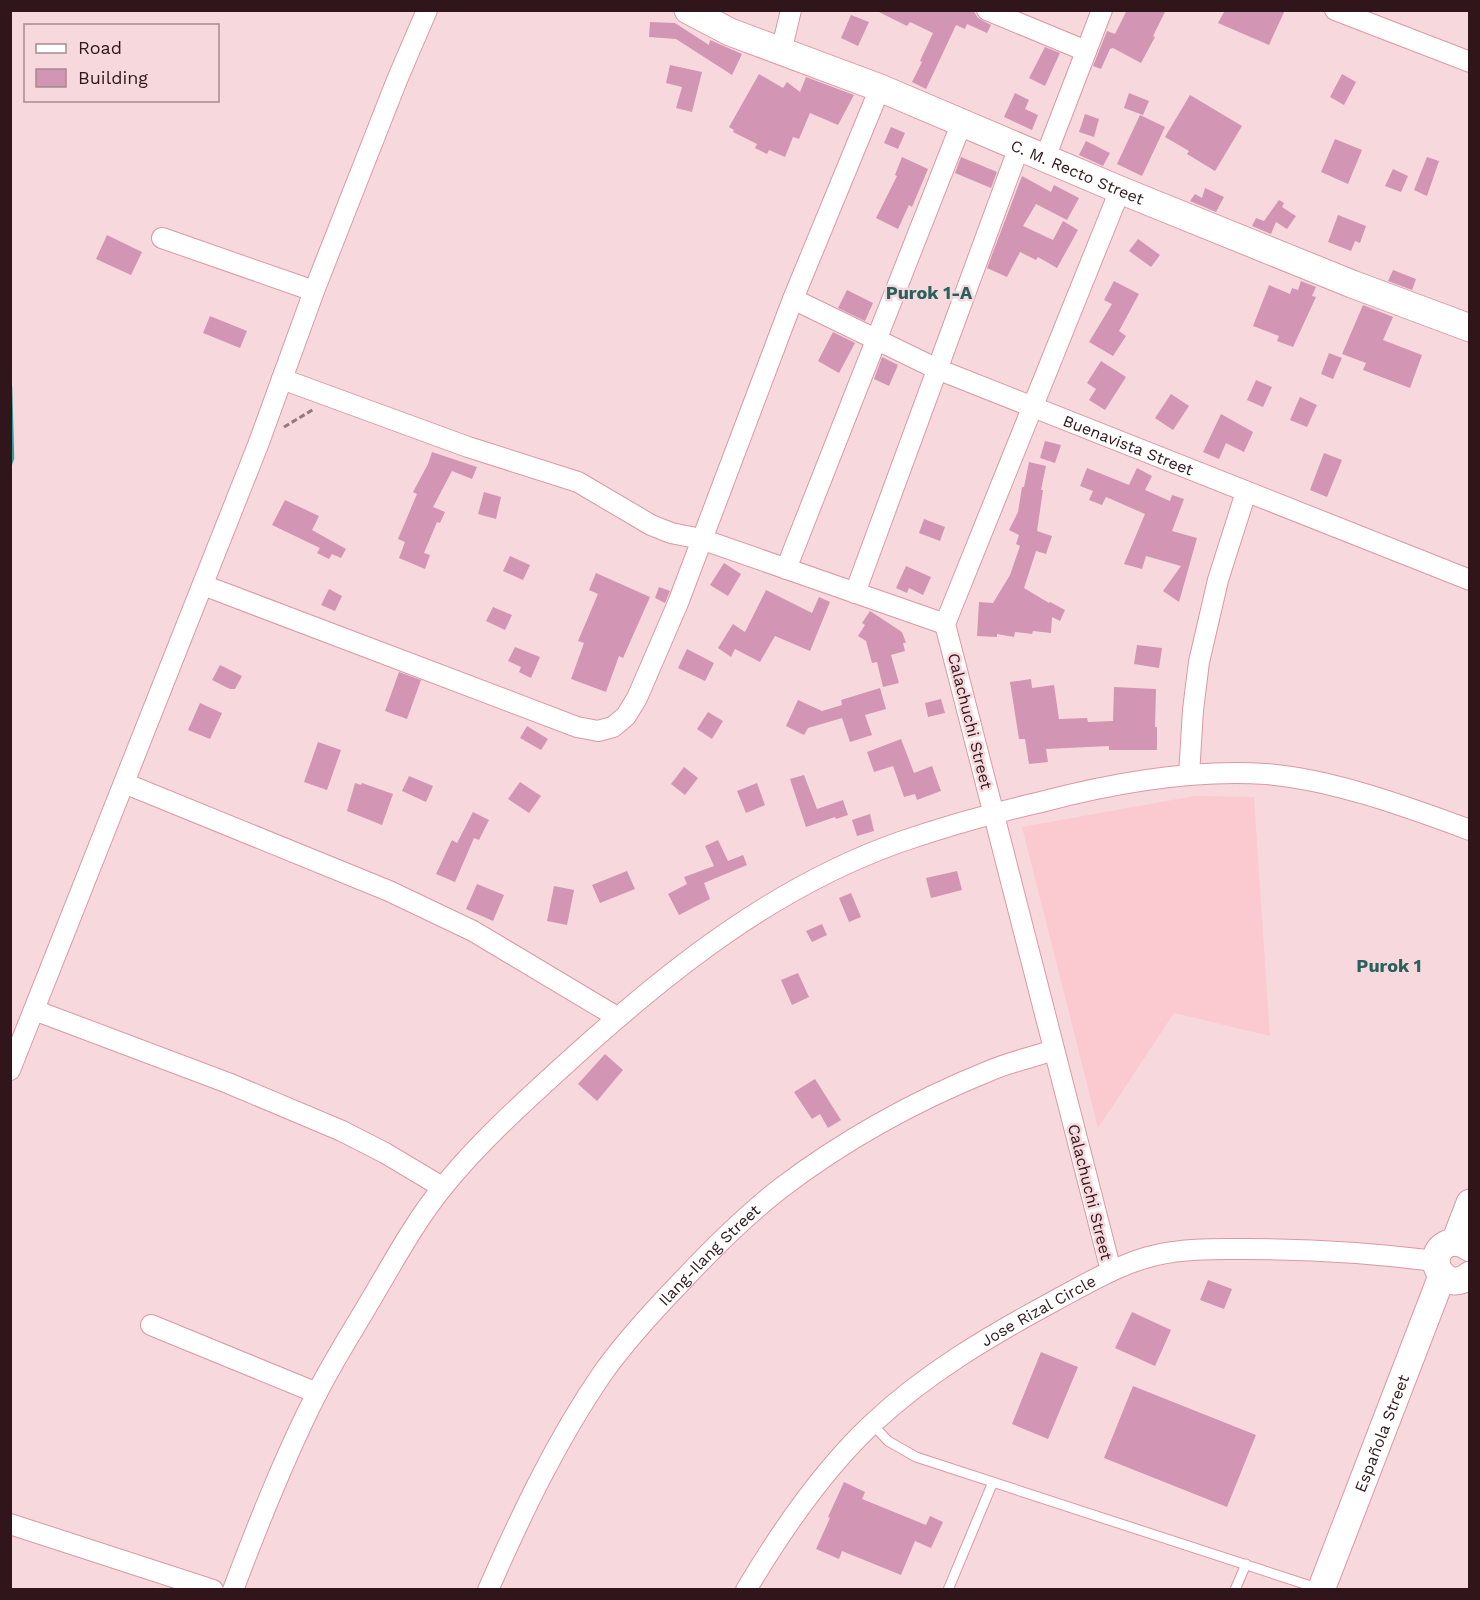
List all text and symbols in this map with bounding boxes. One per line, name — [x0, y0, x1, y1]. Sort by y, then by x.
legend — [24, 24, 219, 102]
text: Road — [78, 37, 122, 58]
text: Building — [78, 67, 148, 88]
street label: C. M. Recto Street — [1008, 135, 1147, 208]
district label: Purok 1-A — [886, 282, 973, 303]
street label: Buenavista Street — [1061, 410, 1197, 479]
street label: Calachuchi Street — [944, 651, 996, 791]
district label: Purok 1 — [1356, 955, 1422, 976]
street label: Calachuchi Street — [1064, 1122, 1116, 1262]
street label: Ilang-Ilang Street — [654, 1200, 764, 1309]
street label: Jose Rizal Circle — [977, 1271, 1099, 1350]
street label: Española Street — [1350, 1371, 1413, 1495]

